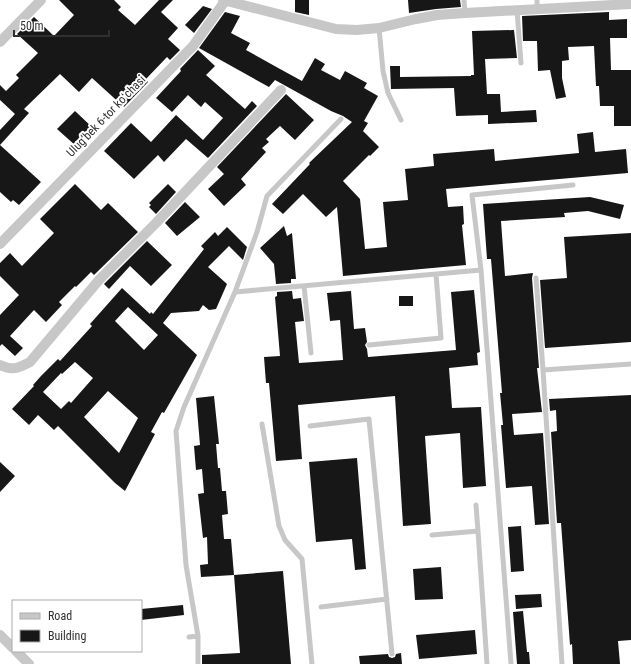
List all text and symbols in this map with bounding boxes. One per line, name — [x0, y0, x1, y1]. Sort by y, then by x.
scale bar — [14, 12, 109, 38]
text: 50 m — [20, 19, 44, 33]
street label: Ulug‘bek 6-tor koʻchasi — [64, 72, 148, 160]
legend — [12, 600, 142, 652]
text: Road — [48, 609, 72, 623]
text: Building — [48, 629, 86, 643]

